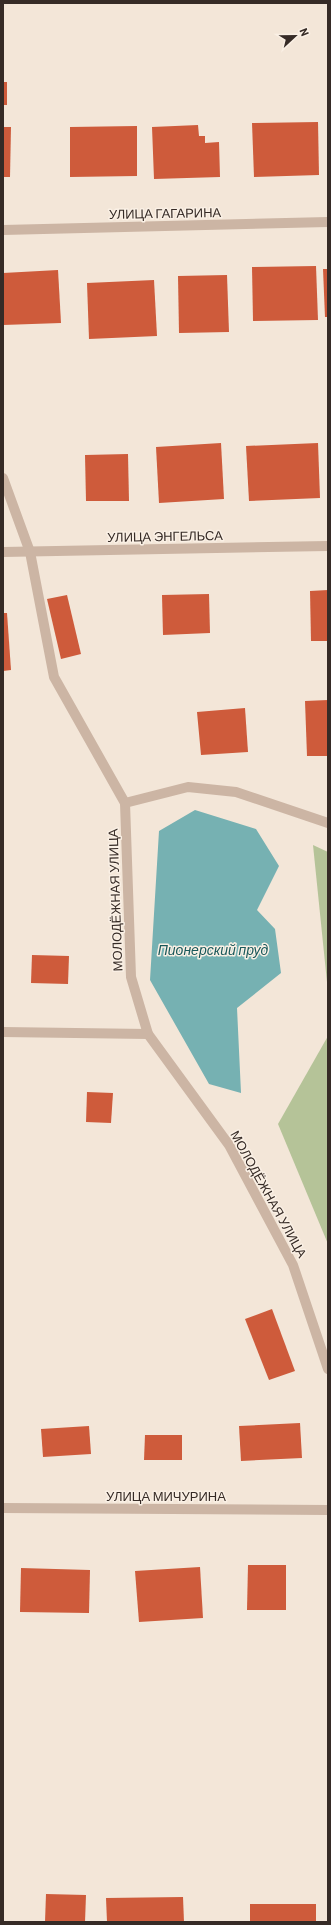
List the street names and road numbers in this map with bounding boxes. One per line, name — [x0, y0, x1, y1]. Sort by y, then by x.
street label: УЛИЦА ГАГАРИНА — [109, 204, 222, 222]
street label: УЛИЦА ЭНГЕЛЬСА — [107, 527, 223, 545]
street label: МОЛОДЁЖНАЯ УЛИЦА — [105, 828, 125, 972]
street label: МОЛОДЁЖНАЯ УЛИЦА — [227, 1128, 311, 1261]
street label: УЛИЦА МИЧУРИНА — [106, 1488, 226, 1504]

